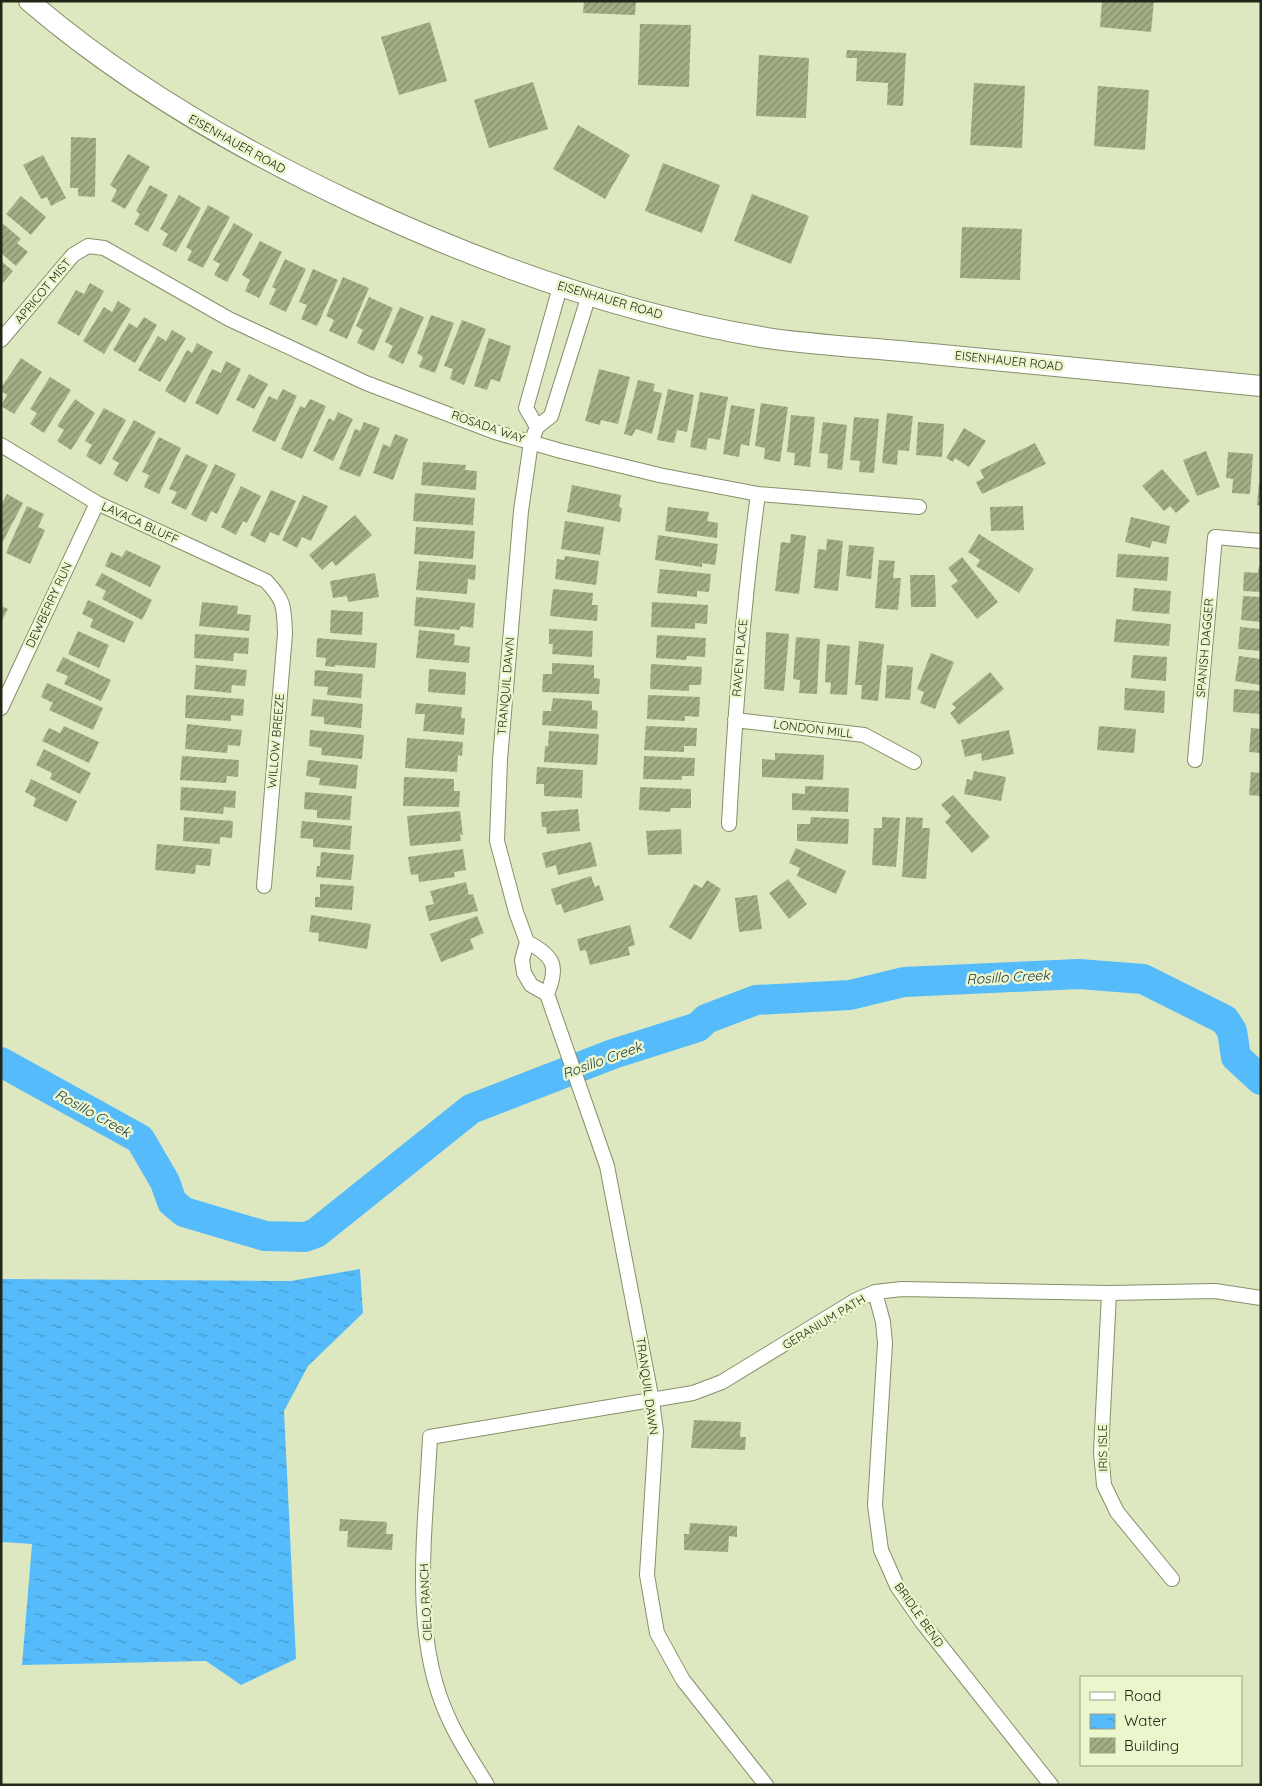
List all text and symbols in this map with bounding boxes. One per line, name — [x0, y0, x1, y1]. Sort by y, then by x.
street label: EISENHAUER ROAD — [186, 111, 289, 177]
street label: APRICOT MIST — [11, 255, 74, 326]
street label: EISENHAUER ROAD — [556, 277, 665, 322]
street label: EISENHAUER ROAD — [954, 347, 1064, 374]
street label: ROSADA WAY — [450, 407, 527, 446]
street label: LAVACA BLUFF — [99, 498, 181, 547]
street label: DEWBERRY RUN — [22, 560, 75, 650]
street label: SPANISH DAGGER — [1193, 598, 1216, 698]
street label: RAVEN PLACE — [729, 619, 750, 697]
street label: TRANQUIL DAWN — [494, 636, 517, 736]
street label: WILLOW BREEZE — [264, 693, 287, 789]
street label: LONDON MILL — [773, 716, 854, 741]
water label: Rosillo Creek — [966, 966, 1052, 988]
water label: Rosillo Creek — [560, 1037, 646, 1083]
water label: Rosillo Creek — [52, 1085, 135, 1142]
street label: GERANIUM PATH — [780, 1291, 868, 1352]
street label: TRANQUIL DAWN — [633, 1336, 662, 1436]
street label: IRIS ISLE — [1095, 1424, 1110, 1472]
street label: CIELO RANCH — [416, 1563, 435, 1641]
street label: BRIDLE BEND — [891, 1579, 948, 1650]
legend — [1080, 1676, 1242, 1766]
text: Road — [1124, 1686, 1161, 1705]
text: Water — [1124, 1711, 1167, 1730]
text: Building — [1124, 1736, 1179, 1755]

